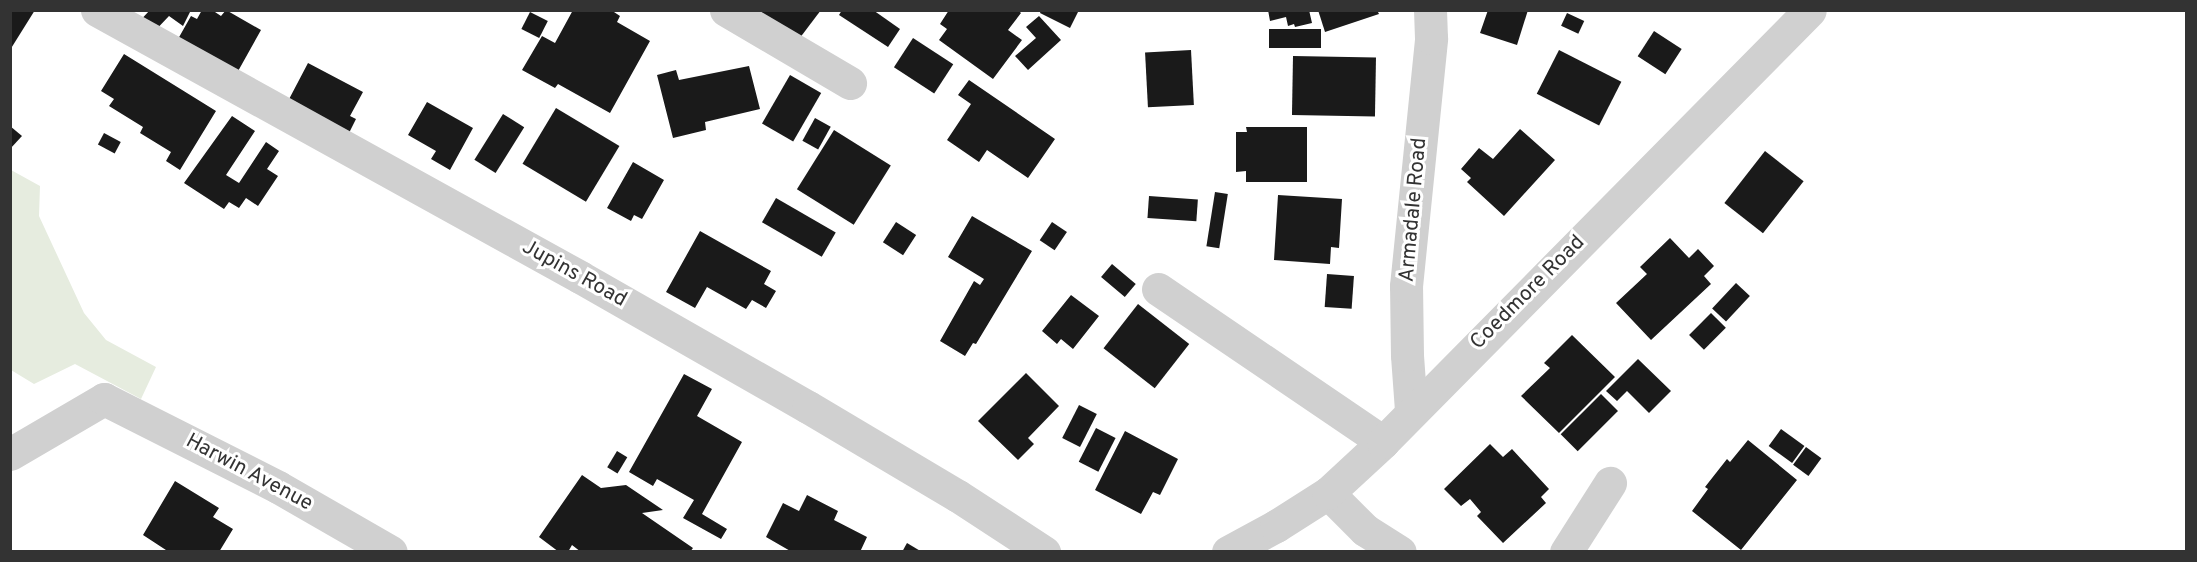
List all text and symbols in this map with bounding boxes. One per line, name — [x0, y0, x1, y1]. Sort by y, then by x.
street label: Armadale Road — [1395, 137, 1433, 283]
street label: Coedmore Road — [1466, 231, 1590, 355]
street label: Jupins Road — [517, 235, 631, 313]
street label: Harwin Avenue — [181, 429, 317, 517]

